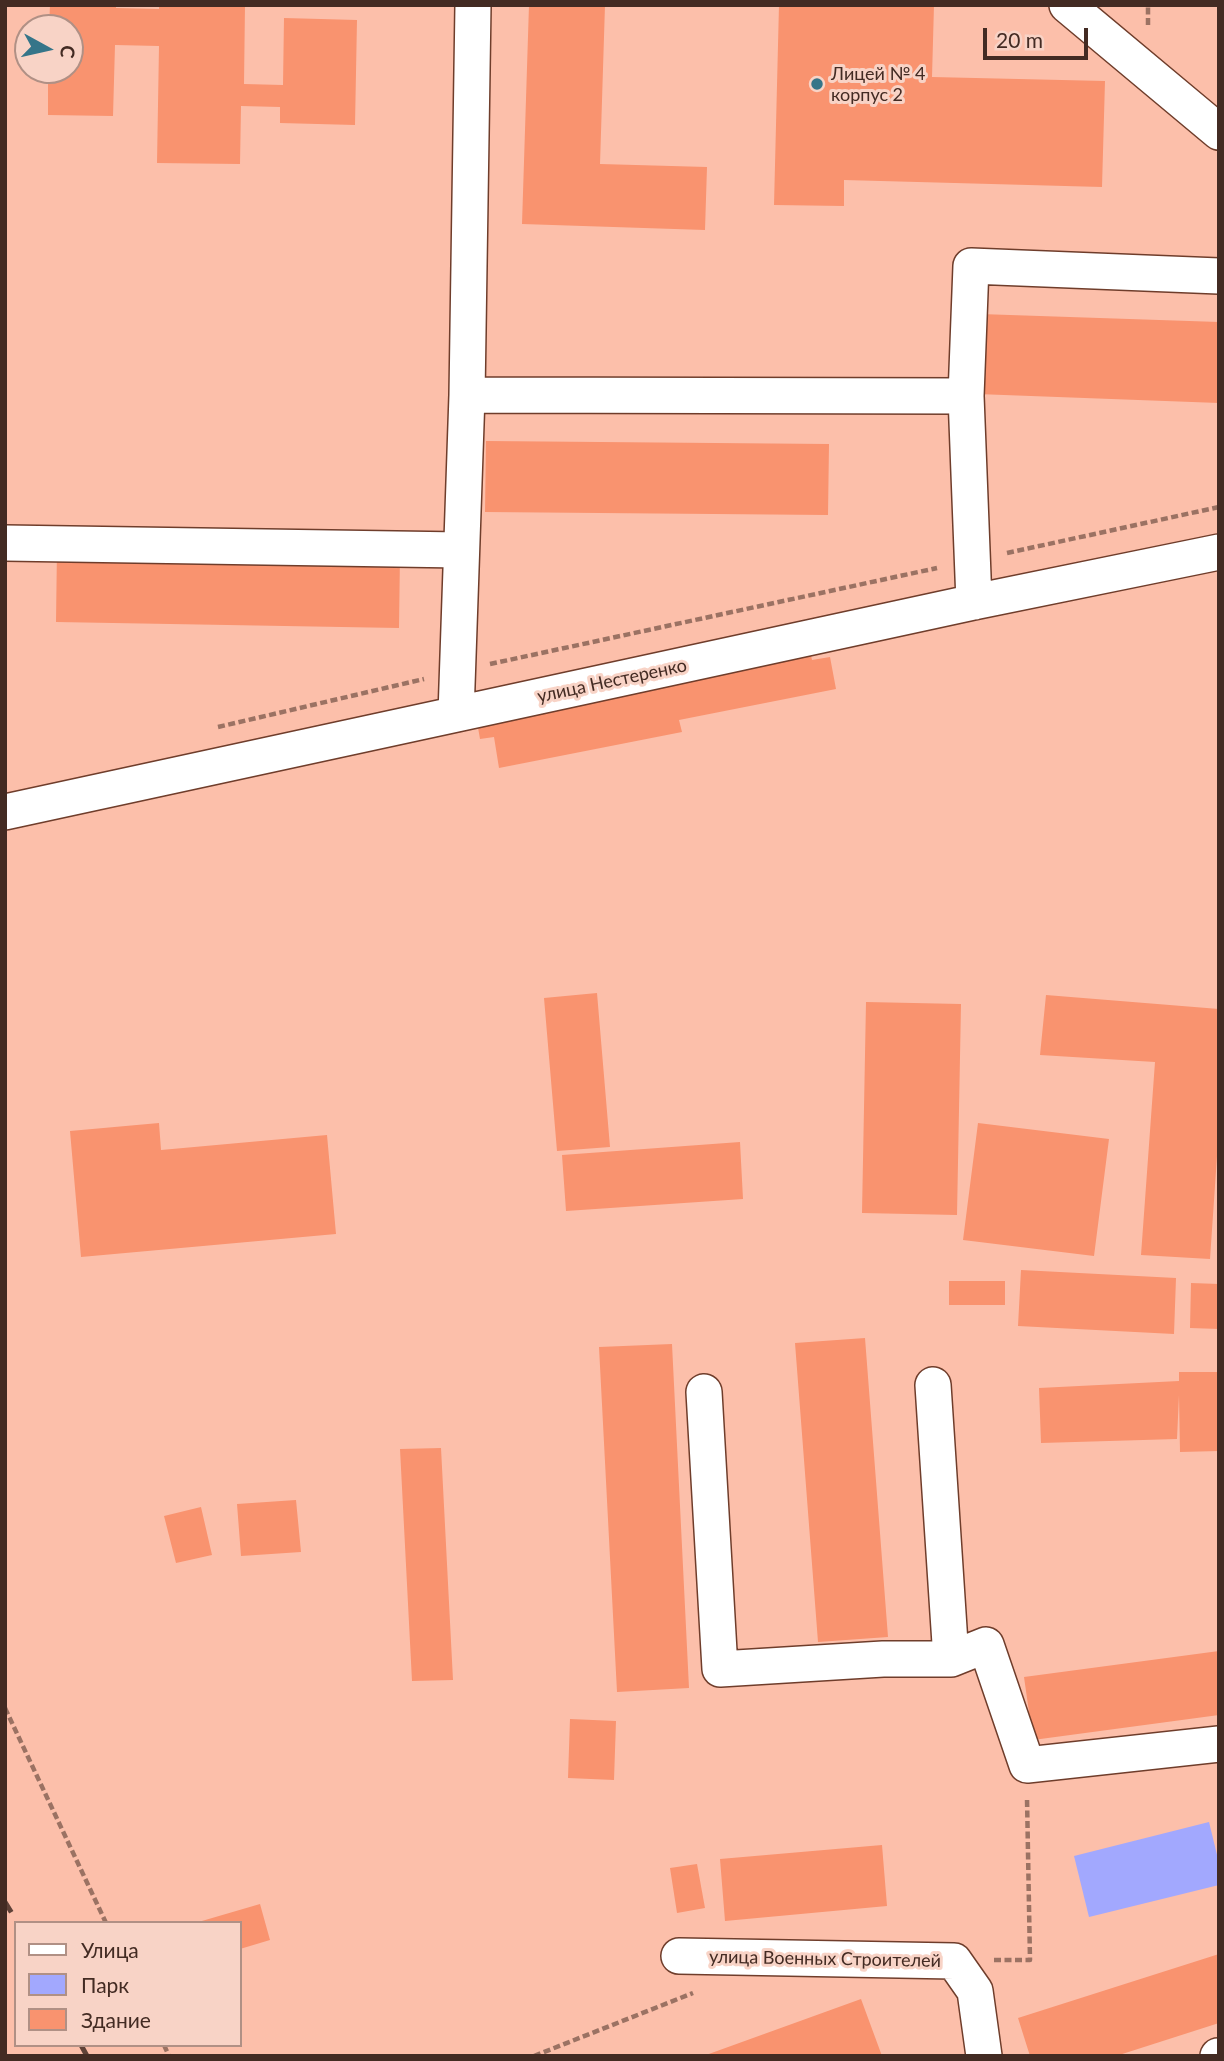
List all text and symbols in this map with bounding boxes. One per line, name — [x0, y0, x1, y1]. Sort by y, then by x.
north arrow — [14, 14, 84, 84]
scale bar — [986, 14, 1091, 58]
text: 20 m — [996, 27, 1043, 52]
text: С — [56, 44, 81, 60]
place label: Лицей № 4 корпус 2 — [831, 63, 925, 106]
marker: Лицей № 4 корпус 2 — [809, 76, 825, 92]
street label: улица Нестеренко — [535, 655, 689, 707]
legend — [14, 1921, 242, 2047]
text: Улица — [81, 1937, 139, 1962]
street label: улица Военных Строителей — [709, 1946, 941, 1972]
text: Парк — [81, 1972, 129, 1997]
text: Здание — [81, 2007, 151, 2032]

